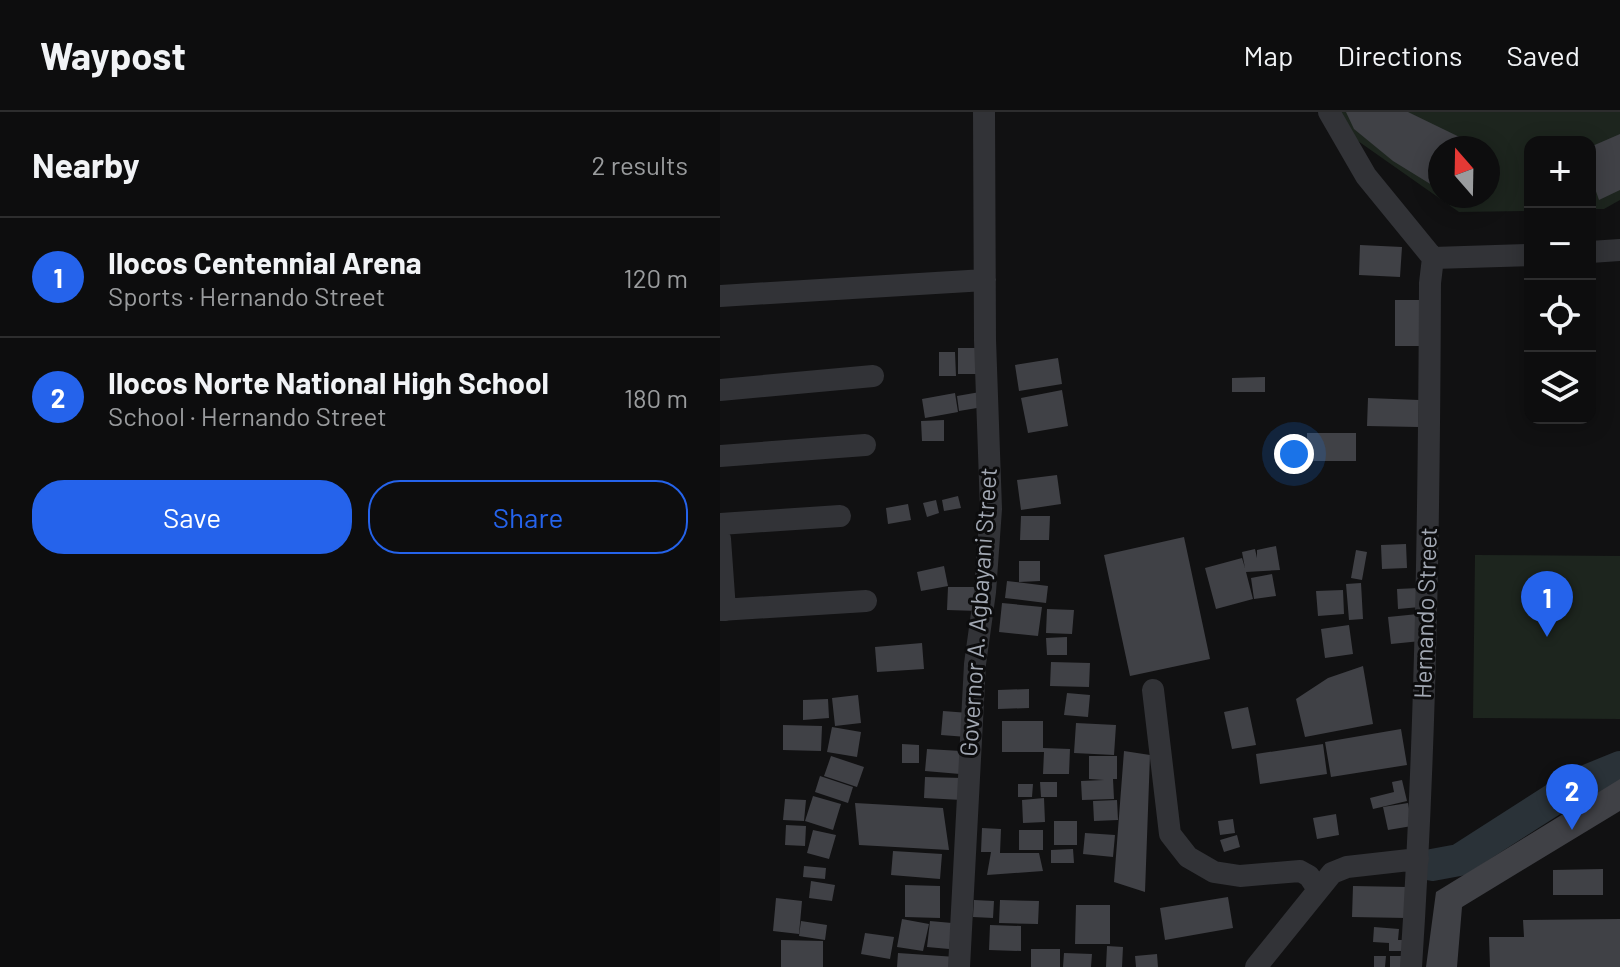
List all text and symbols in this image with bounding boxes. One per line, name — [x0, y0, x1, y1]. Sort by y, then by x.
text: Waypost — [40, 32, 186, 78]
text: Map — [1244, 38, 1293, 72]
text: Directions — [1337, 38, 1463, 72]
text: Saved — [1507, 38, 1580, 72]
north arrow — [1428, 136, 1500, 208]
map controls — [1524, 136, 1596, 424]
button: + — [1524, 136, 1596, 208]
text: Nearby — [32, 144, 140, 185]
text: 2 results — [592, 149, 688, 180]
button: − — [1524, 208, 1596, 280]
text: Ilocos Centennial Arena — [108, 244, 422, 280]
text: 1 — [53, 262, 63, 293]
text: 120 m — [624, 262, 688, 293]
text: Sports · Hernando Street — [108, 280, 385, 311]
button: locate — [1524, 280, 1596, 352]
button: layers — [1524, 352, 1596, 424]
text: Ilocos Norte National High School — [108, 364, 549, 400]
text: 2 — [51, 382, 65, 413]
text: 180 m — [624, 382, 688, 413]
text: School · Hernando Street — [108, 400, 387, 431]
your location — [1274, 434, 1314, 474]
street label: Governor A. Agbayani Street — [953, 466, 1002, 757]
button: Save — [32, 480, 352, 554]
button: Share — [368, 480, 688, 554]
street label: Hernando Street — [1407, 527, 1442, 699]
pin: 1 — [1521, 571, 1573, 637]
pin: 2 — [1546, 764, 1598, 830]

